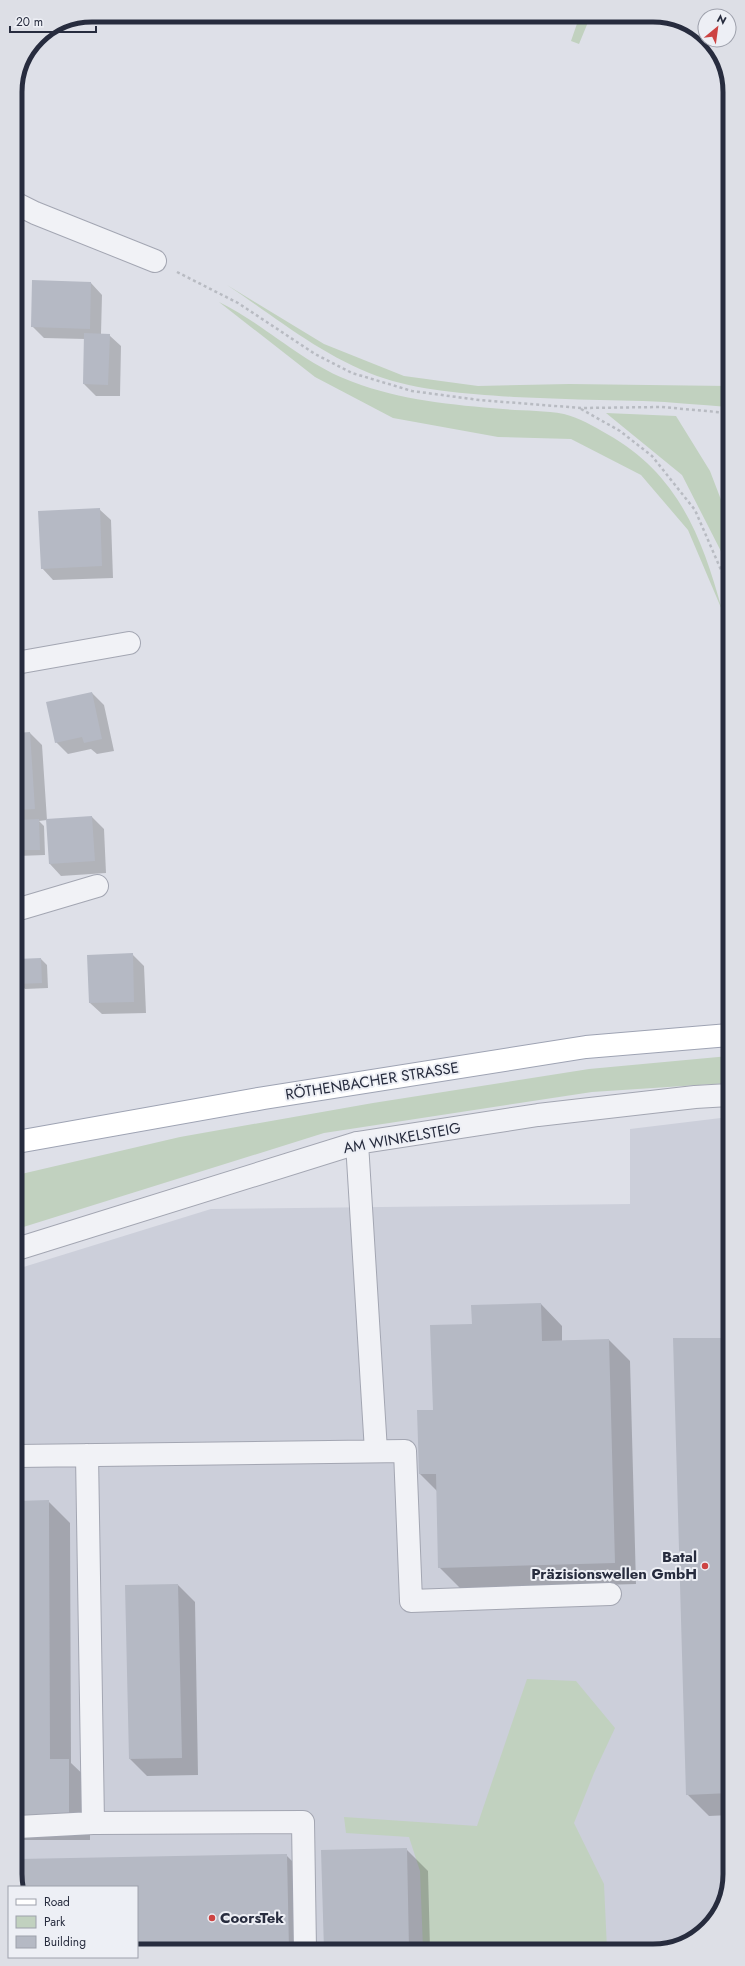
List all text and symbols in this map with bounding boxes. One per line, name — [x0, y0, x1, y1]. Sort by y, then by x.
scale bar — [10, 8, 96, 34]
north arrow — [697, 8, 737, 48]
text: N — [714, 10, 730, 28]
text: 20 m — [16, 13, 43, 31]
street label: RÖTHENBACHER STRASSE — [284, 1056, 460, 1106]
street label: AM WINKELSTEIG — [342, 1117, 462, 1159]
place label: Batal Präzisionswellen GmbH — [531, 1546, 697, 1585]
marker: Batal Präzisionswellen GmbH — [700, 1561, 710, 1571]
legend — [8, 1886, 138, 1958]
text: Road — [44, 1893, 70, 1911]
place label: CoorsTek — [220, 1907, 284, 1929]
text: Park — [44, 1913, 66, 1931]
marker: CoorsTek — [207, 1913, 217, 1923]
text: Building — [44, 1933, 86, 1951]

